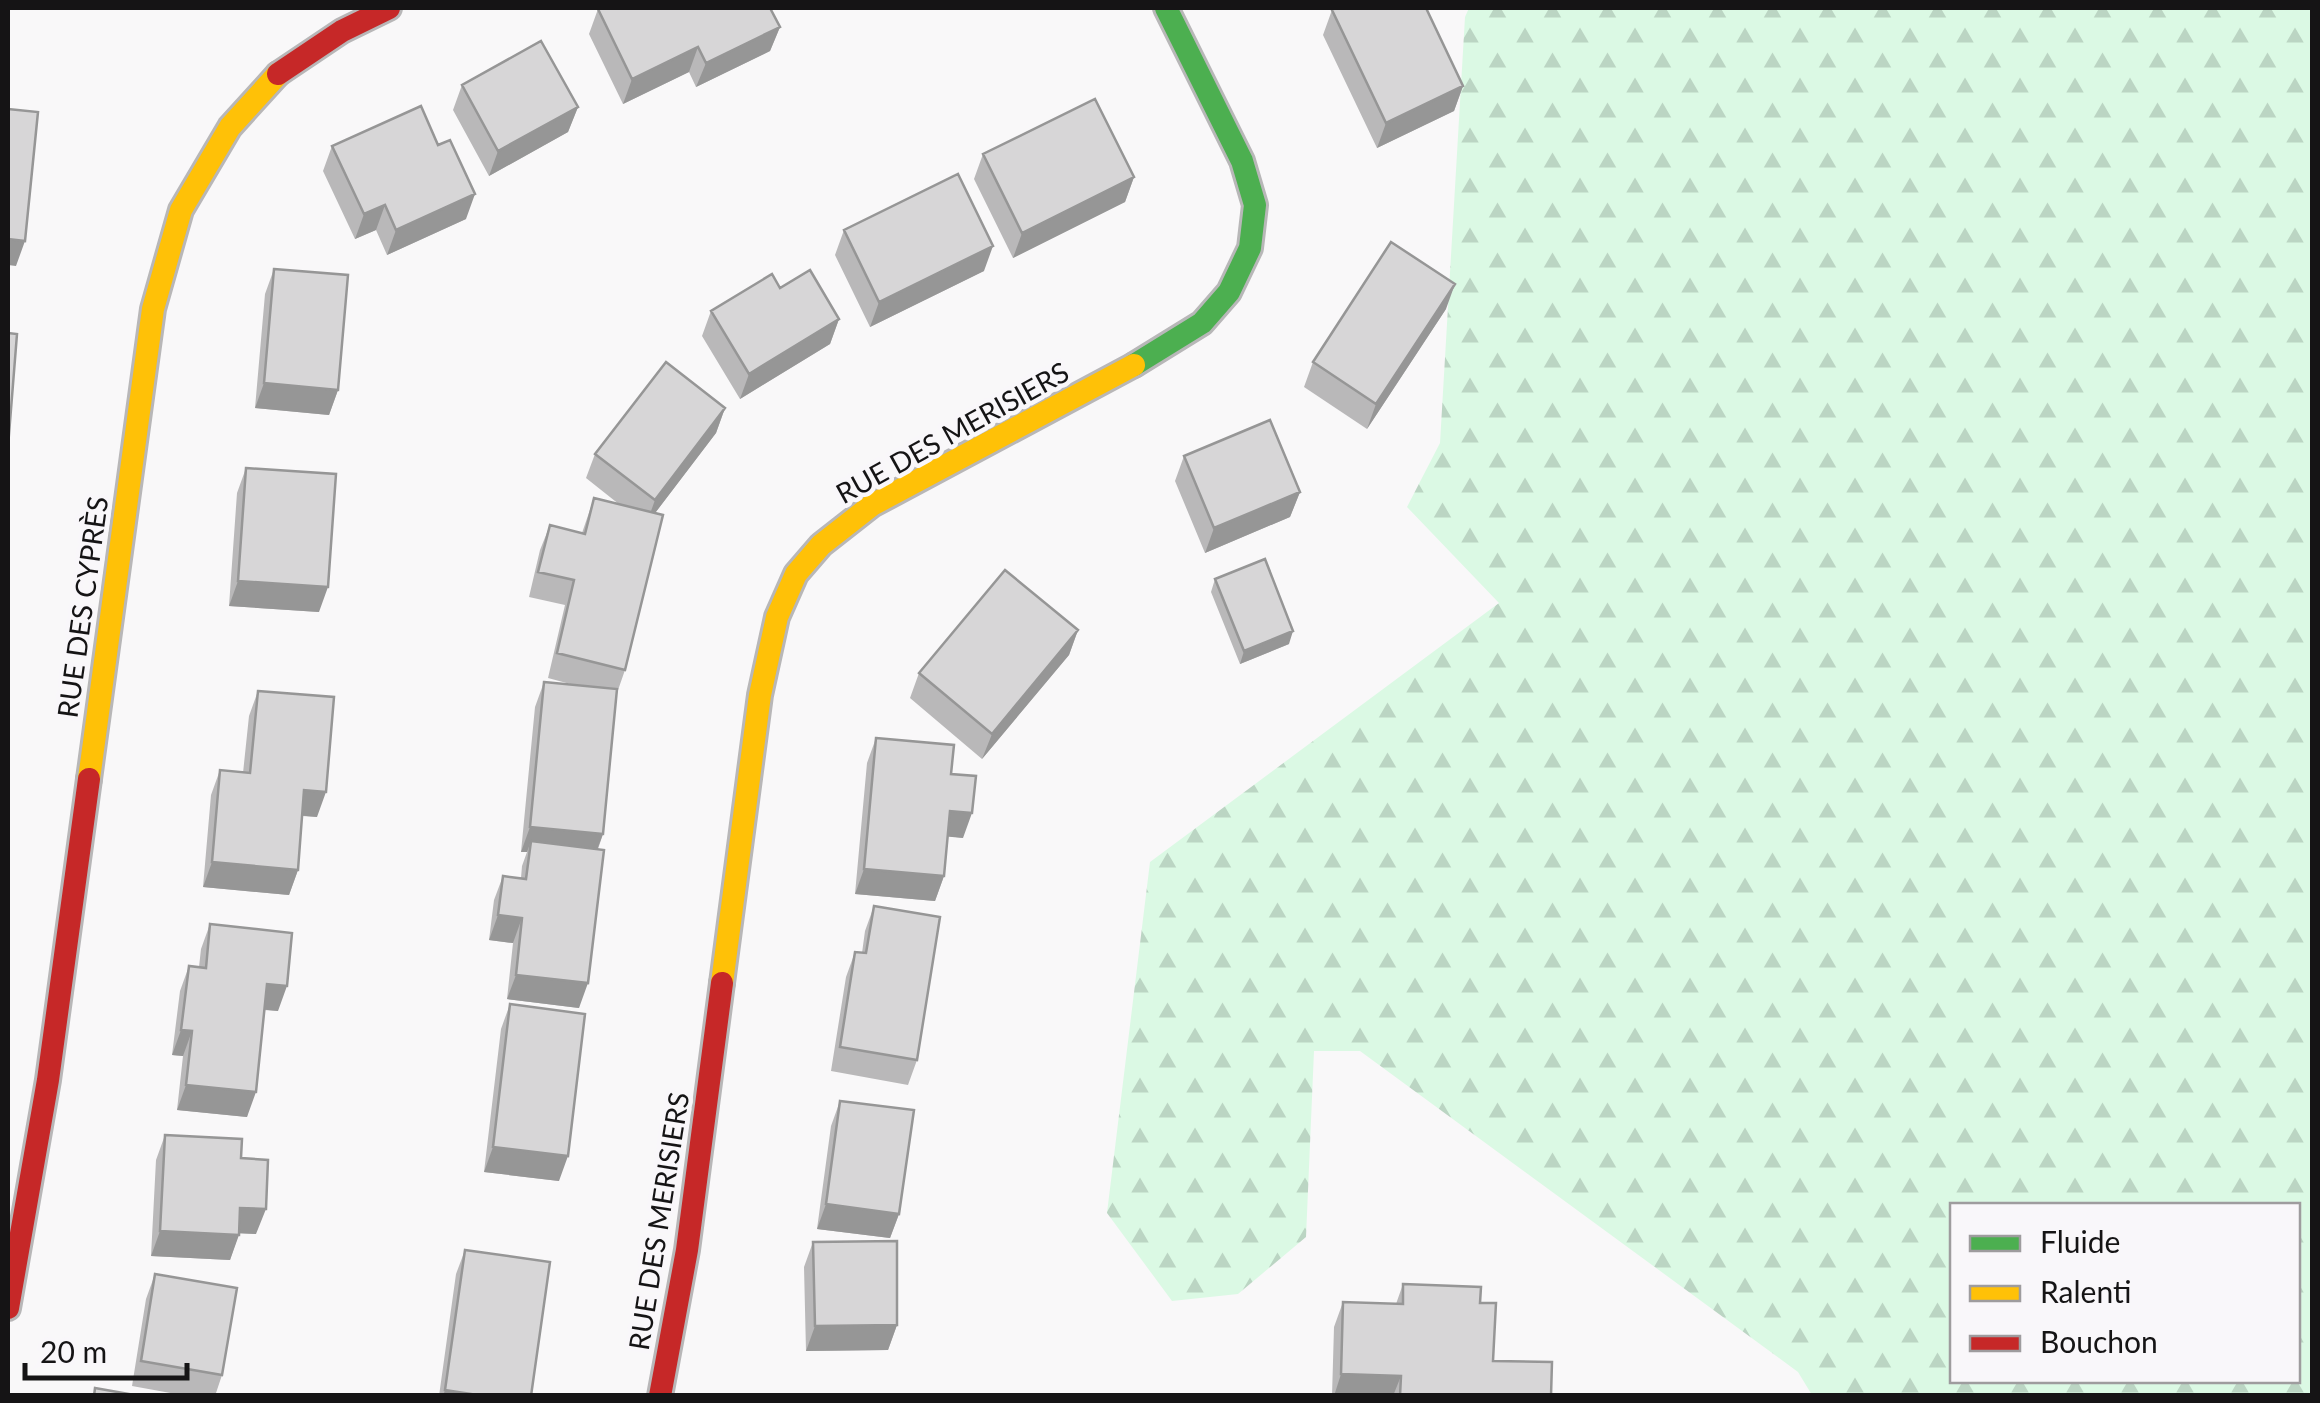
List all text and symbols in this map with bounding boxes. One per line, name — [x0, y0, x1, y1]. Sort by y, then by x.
street label: RUE DES MERISIERS — [830, 354, 1074, 510]
street label: RUE DES CYPRÈS — [50, 494, 114, 720]
street label: RUE DES MERISIERS — [621, 1090, 695, 1352]
legend — [1950, 1203, 2300, 1383]
text: Fluide — [2040, 1223, 2120, 1259]
text: Ralenti — [2040, 1273, 2131, 1309]
scale bar — [25, 1318, 188, 1380]
text: Bouchon — [2040, 1323, 2158, 1359]
text: 20 m — [40, 1333, 107, 1369]

